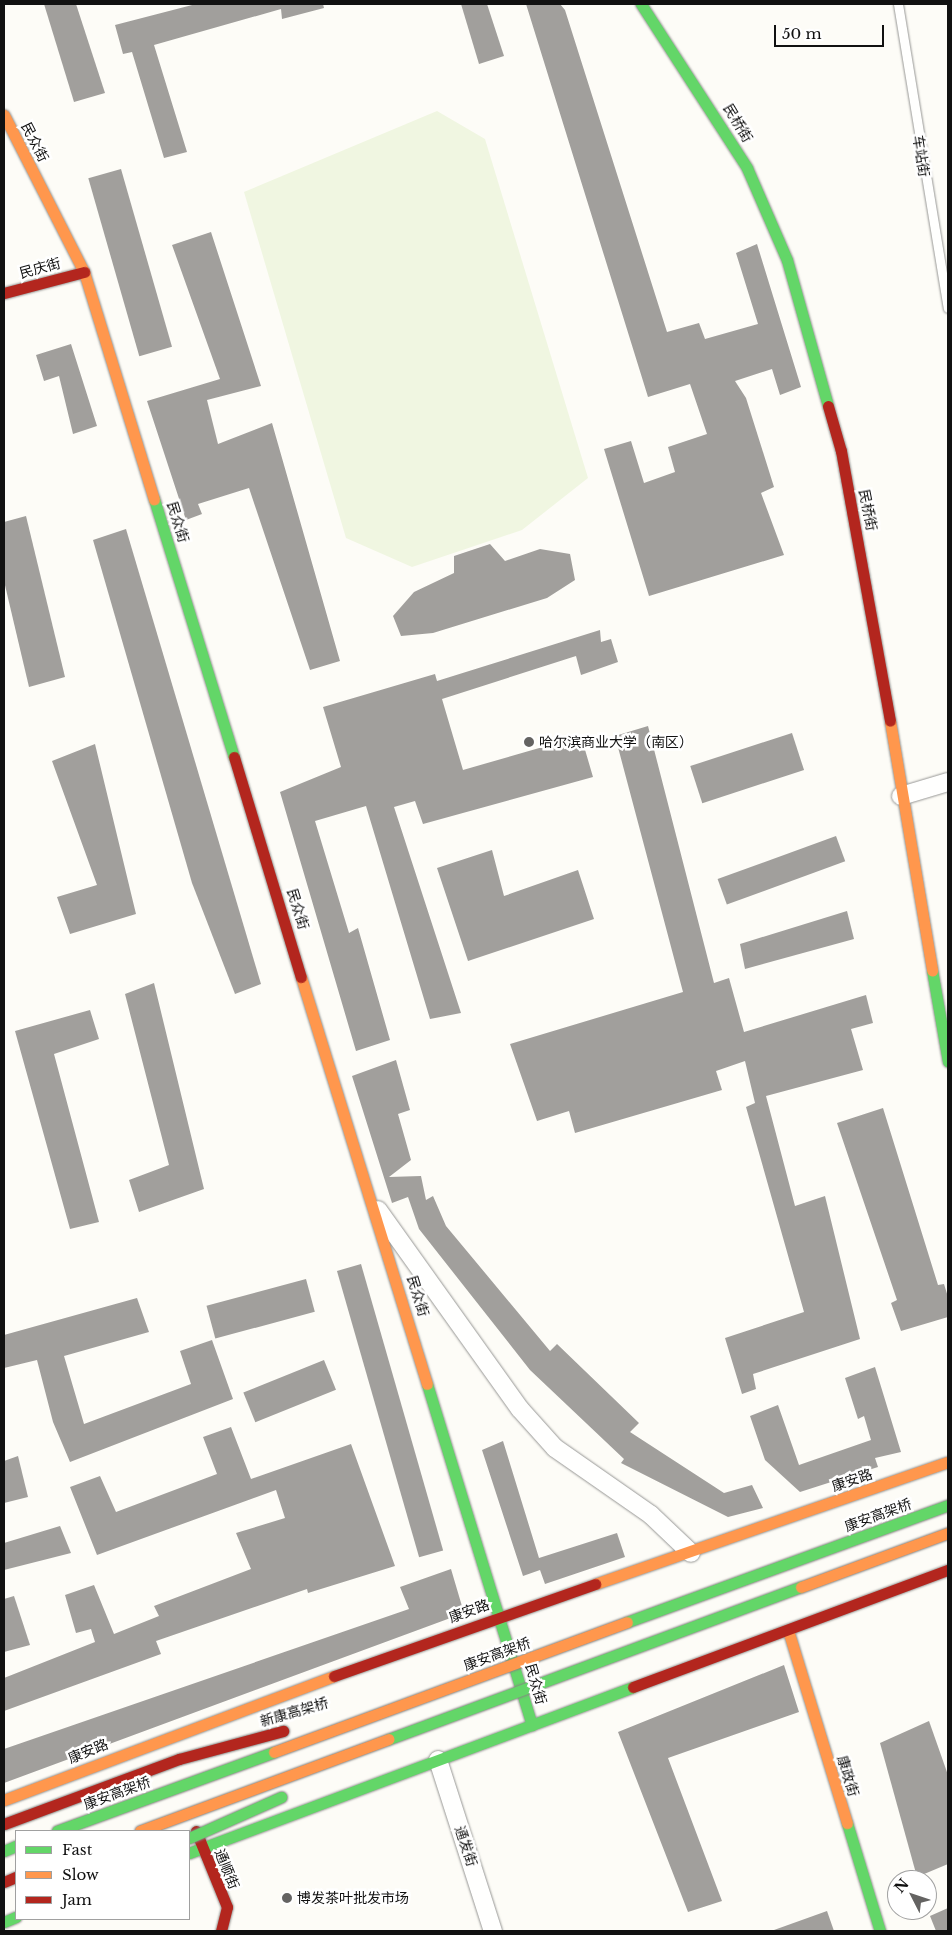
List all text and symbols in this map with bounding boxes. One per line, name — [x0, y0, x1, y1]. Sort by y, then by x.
scale bar — [777, 15, 887, 47]
text: 50 m — [782, 24, 822, 43]
street label: 民桥街 — [720, 101, 756, 145]
street label: 民众街 — [18, 119, 52, 165]
street label: 车站街 — [909, 134, 933, 178]
street label: 民庆街 — [18, 254, 62, 282]
street label: 民桥街 — [856, 488, 880, 532]
street label: 民众街 — [164, 499, 192, 545]
place label: 哈尔滨商业大学（南区） — [539, 734, 693, 750]
marker: 哈尔滨商业大学（南区） — [523, 736, 535, 748]
street label: 民众街 — [284, 886, 312, 932]
street label: 民众街 — [404, 1273, 432, 1319]
street label: 康安路 — [829, 1465, 875, 1495]
street label: 康安高架桥 — [842, 1495, 914, 1535]
street label: 康安路 — [446, 1596, 492, 1626]
street label: 康安高架桥 — [461, 1634, 533, 1674]
street label: 民众街 — [522, 1661, 550, 1707]
street label: 新康高架桥 — [258, 1694, 330, 1730]
street label: 康安路 — [65, 1735, 111, 1767]
street label: 康政街 — [834, 1753, 862, 1799]
street label: 康安高架桥 — [81, 1773, 153, 1813]
street label: 通发街 — [452, 1823, 480, 1869]
legend — [15, 1830, 190, 1920]
text: Fast — [62, 1840, 92, 1859]
street label: 通顺街 — [211, 1846, 243, 1892]
text: Slow — [62, 1865, 99, 1884]
north arrow — [887, 1870, 937, 1920]
text: N — [890, 1875, 913, 1897]
text: Jam — [62, 1890, 92, 1909]
place label: 博发茶叶批发市场 — [297, 1890, 409, 1906]
marker: 博发茶叶批发市场 — [281, 1892, 293, 1904]

